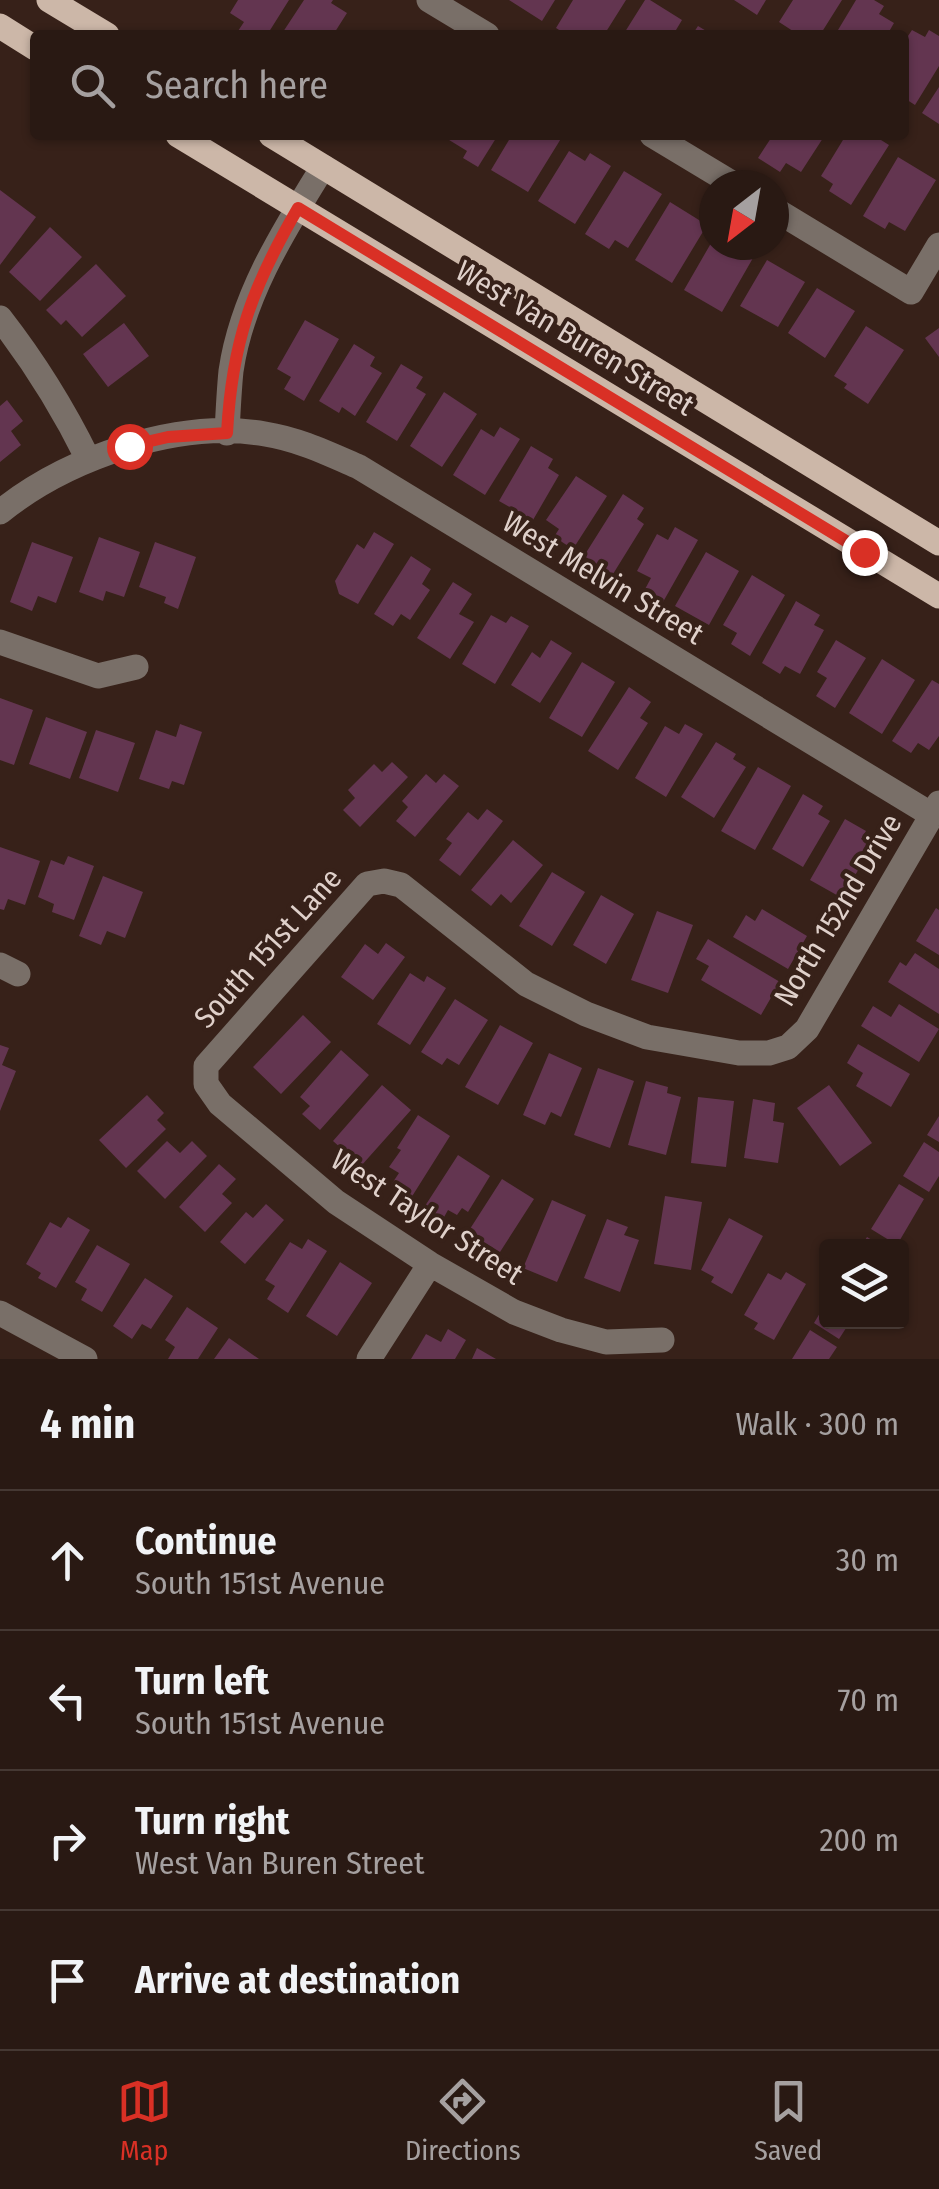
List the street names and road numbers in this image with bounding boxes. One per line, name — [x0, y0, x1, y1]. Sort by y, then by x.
street label: West Van Buren Street — [449, 253, 701, 423]
street label: West Melvin Street — [496, 504, 710, 652]
street label: North 152nd Drive — [766, 807, 910, 1013]
street label: South 151st Lane — [187, 861, 349, 1035]
street label: West Taylor Street — [324, 1142, 530, 1293]

